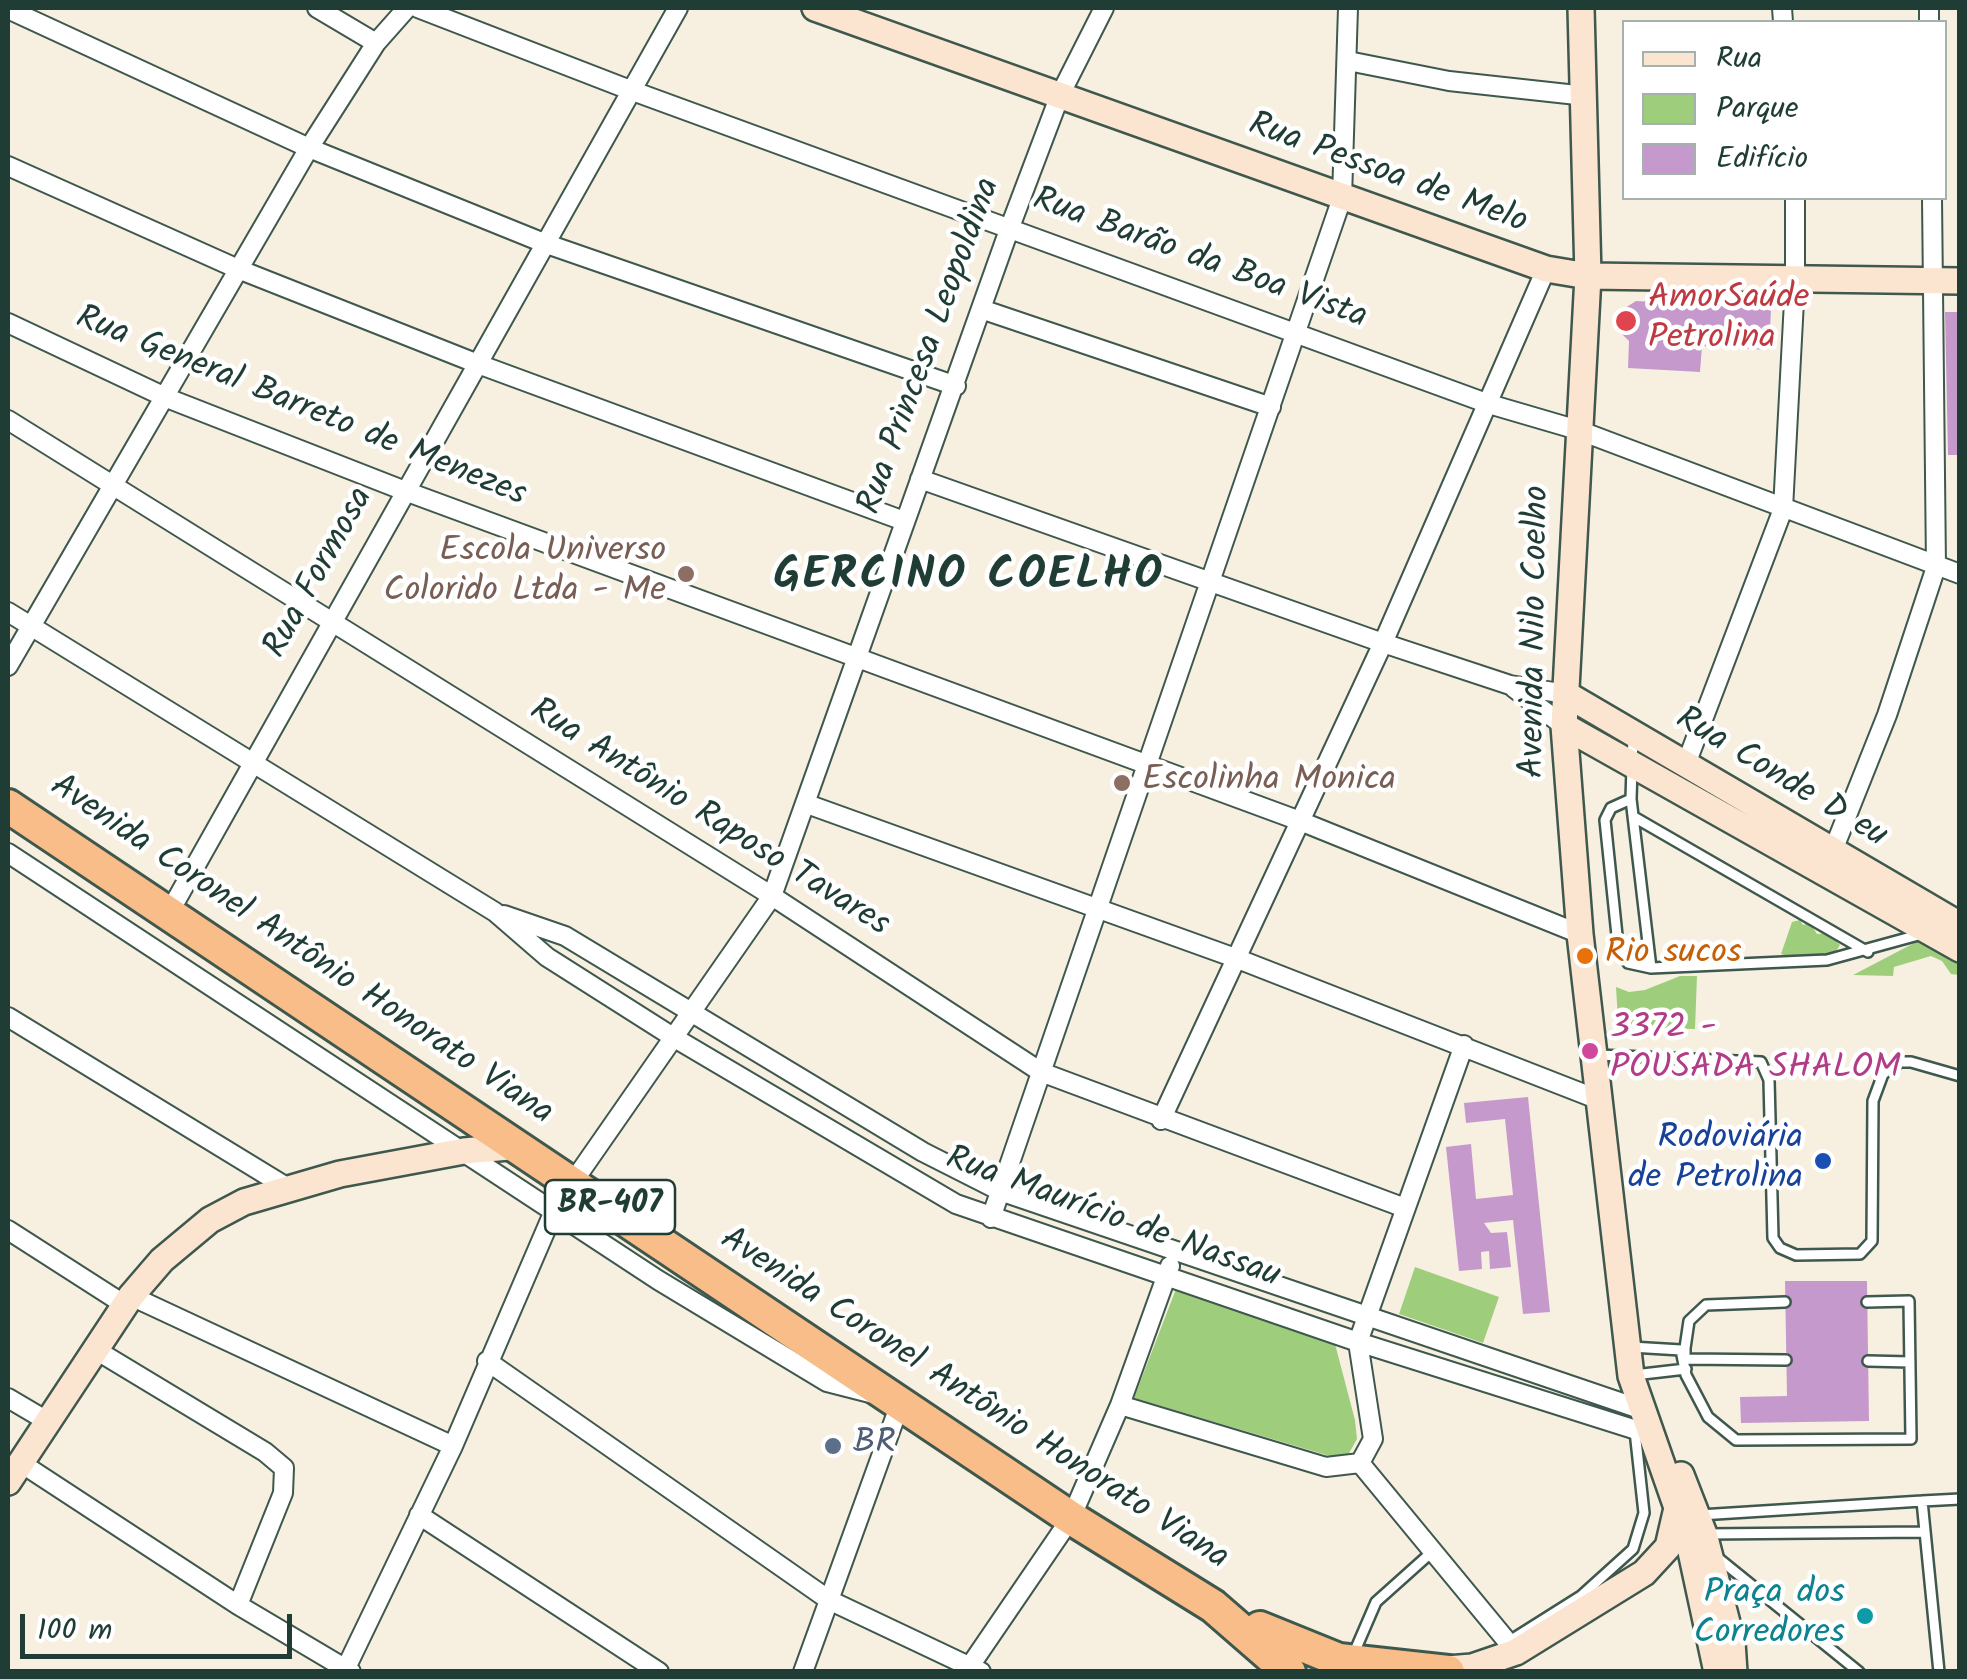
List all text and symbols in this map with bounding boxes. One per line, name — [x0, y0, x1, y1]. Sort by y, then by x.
legend — [1622, 20, 1947, 200]
text: Rua — [1716, 35, 1762, 83]
text: Parque — [1716, 85, 1798, 133]
street label: Rua Pessoa de Melo — [1242, 106, 1532, 246]
text: Edifício — [1716, 135, 1808, 183]
street label: Rua Princesa Leopoldina — [852, 173, 1012, 521]
street label: Rua Barão da Boa Vista — [1026, 181, 1372, 341]
place label: AmorSaúde Petrolina — [1648, 280, 1810, 362]
street label: Rua General Barreto de Menezes — [69, 299, 531, 519]
marker: AmorSaúde Petrolina — [1613, 308, 1639, 334]
street label: Rua Formosa — [257, 481, 385, 667]
street label: Avenida Nilo Coelho — [1514, 485, 1562, 779]
place label: Escola Universo Colorido Ltda - Me — [383, 533, 666, 615]
district label: GERCINO COELHO — [773, 553, 1165, 607]
marker: Escola Universo Colorido Ltda - Me — [675, 563, 697, 585]
street label: Rua Antônio Raposo Tavares — [520, 692, 896, 948]
street label: Rua Conde D eu — [1666, 700, 1894, 860]
place label: Escolinha Monica — [1142, 762, 1396, 804]
street label: Avenida Coronel Antônio Honorato Viana — [40, 767, 560, 1137]
marker: Escolinha Monica — [1111, 772, 1133, 794]
place label: Rio sucos — [1605, 935, 1742, 977]
marker: Rio sucos — [1574, 945, 1596, 967]
place label: 3372 - POUSADA SHALOM — [1610, 1010, 1901, 1092]
marker: 3372 - POUSADA SHALOM — [1579, 1040, 1601, 1062]
place label: Rodoviária de Petrolina — [1628, 1120, 1803, 1202]
street label: Rua Maurício de Nassau — [939, 1140, 1285, 1300]
marker: Rodoviária de Petrolina — [1812, 1150, 1834, 1172]
road number: BR-407 — [545, 1180, 675, 1234]
street label: Avenida Coronel Antônio Honorato Viana — [711, 1221, 1235, 1581]
place label: BR — [853, 1425, 896, 1467]
marker: BR — [822, 1435, 844, 1457]
place label: Praça dos Corredores — [1694, 1575, 1845, 1657]
scale bar — [25, 1594, 298, 1656]
marker: Praça dos Corredores — [1854, 1605, 1876, 1627]
text: 100 m — [37, 1607, 112, 1655]

